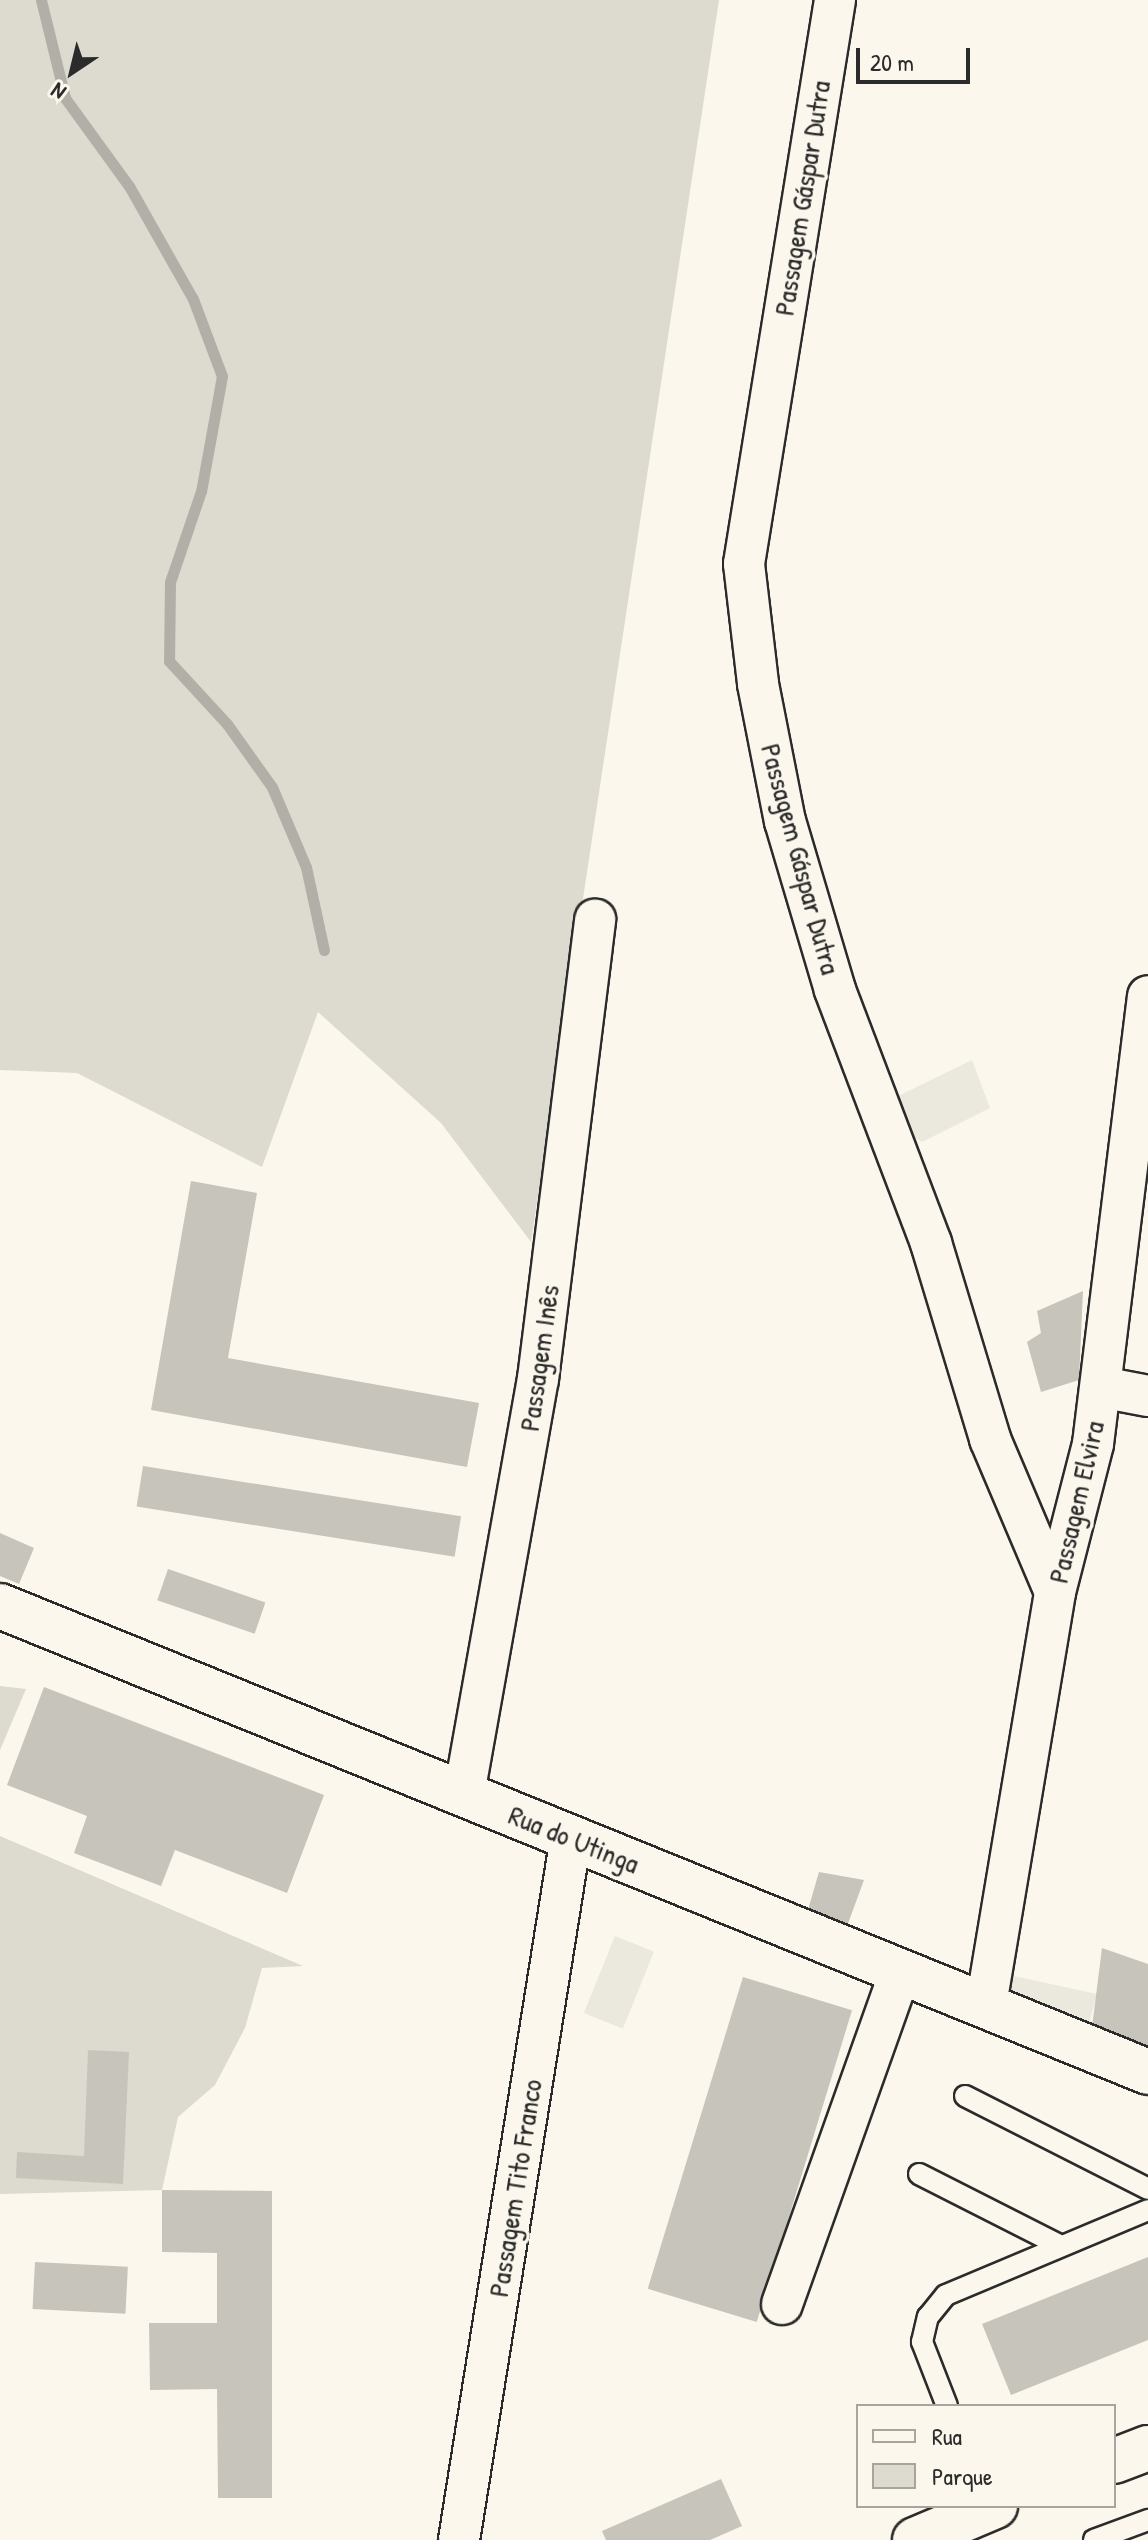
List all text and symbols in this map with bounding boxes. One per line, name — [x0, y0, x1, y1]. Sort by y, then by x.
north arrow — [32, 32, 112, 112]
scale bar — [860, 32, 974, 82]
text: 20 m — [870, 46, 914, 78]
text: N — [45, 76, 72, 107]
street label: Passagem Gáspar Dutra — [767, 78, 837, 318]
street label: Passagem Gáspar Dutra — [754, 740, 848, 978]
street label: Passagem Inês — [512, 1283, 566, 1433]
street label: Passagem Elvira — [1041, 1418, 1111, 1586]
street label: Rua do Utinga — [504, 1798, 644, 1880]
street label: Passagem Tito Franco — [481, 2077, 549, 2299]
legend — [856, 2404, 1116, 2508]
text: Rua — [932, 2420, 962, 2452]
text: Parque — [932, 2460, 992, 2492]

